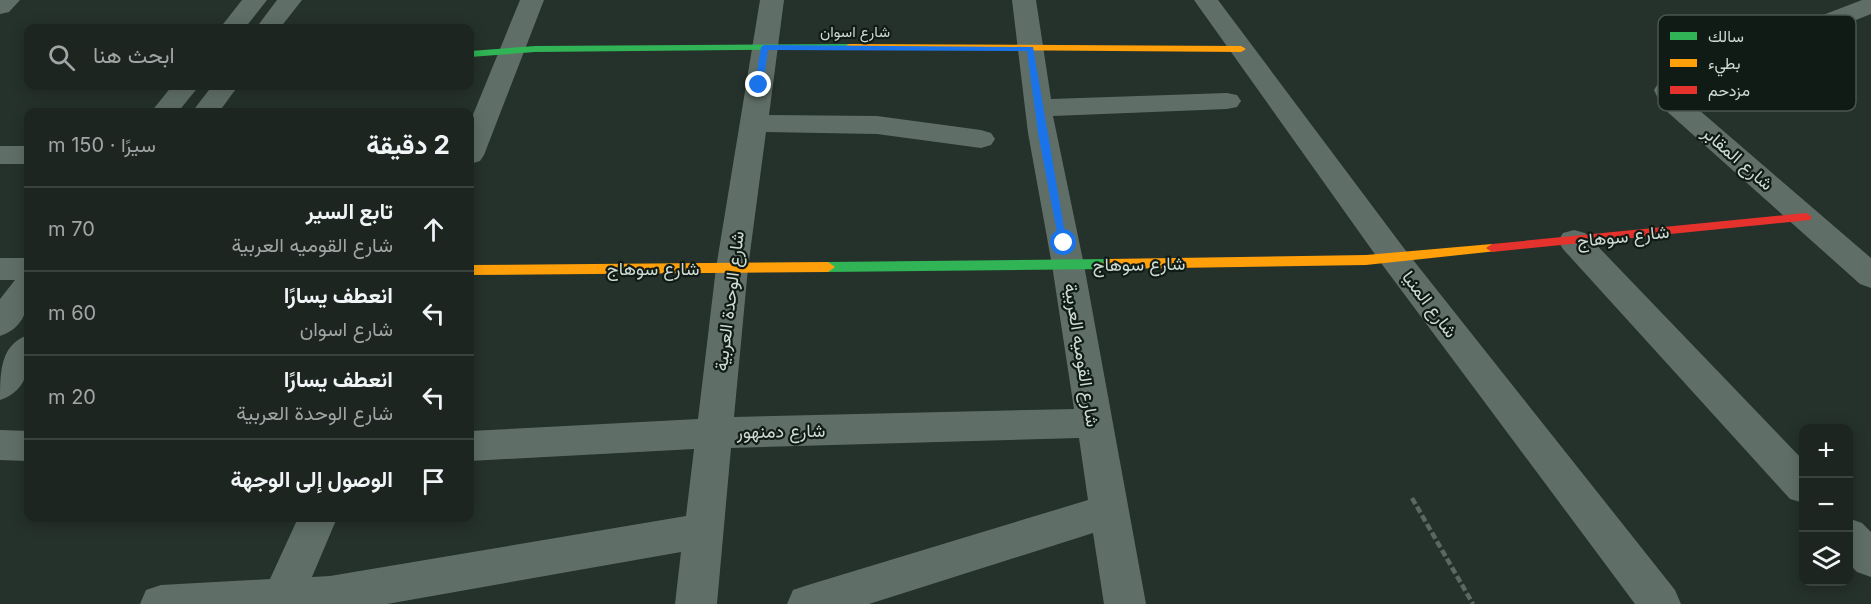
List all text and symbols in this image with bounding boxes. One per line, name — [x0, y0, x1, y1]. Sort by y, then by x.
legend — [1658, 15, 1856, 111]
street label: شارع اسوان — [820, 22, 890, 43]
search box — [24, 24, 474, 90]
text: سالك — [1708, 26, 1744, 46]
icon: search — [45, 41, 78, 74]
text: ابحث هنا — [93, 42, 175, 68]
text: بطيء — [1708, 53, 1740, 77]
route end — [745, 71, 771, 97]
text: مزدحم — [1708, 80, 1750, 101]
street label: شارع المقابر — [1696, 121, 1778, 196]
text: 2 دقيقة — [366, 129, 450, 160]
text: سيرًا · 150 m — [48, 133, 156, 157]
text: تابع السير — [306, 198, 393, 224]
icon: ahead — [417, 213, 450, 246]
text: 70 m — [48, 217, 95, 241]
street label: شارع سوهاج — [1576, 221, 1670, 253]
route start — [1050, 229, 1076, 255]
street label: شارع الوحدة العربية — [710, 230, 750, 373]
text: شارع القوميه العربية — [231, 233, 393, 257]
street label: شارع سوهاج — [1092, 253, 1186, 277]
street label: شارع سوهاج — [607, 258, 699, 281]
street label: شارع المنيا — [1396, 266, 1462, 343]
text: انعطف يسارًا — [284, 282, 393, 308]
street label: شارع القوميه العربية — [1058, 282, 1104, 429]
icon: left — [417, 297, 450, 330]
text: 60 m — [48, 301, 96, 325]
text: شارع اسوان — [300, 317, 393, 341]
text: انعطف يسارًا — [284, 366, 393, 392]
icon: left — [417, 381, 450, 414]
text: 20 m — [48, 385, 96, 409]
text: شارع الوحدة العربية — [236, 401, 393, 425]
street label: شارع دمنهور — [735, 420, 826, 444]
map controls — [1799, 424, 1853, 586]
button: + — [1799, 424, 1853, 478]
icon: arrive — [417, 465, 450, 498]
text: الوصول إلى الوجهة — [230, 466, 393, 492]
button: − — [1799, 478, 1853, 532]
button: layers — [1799, 532, 1853, 586]

